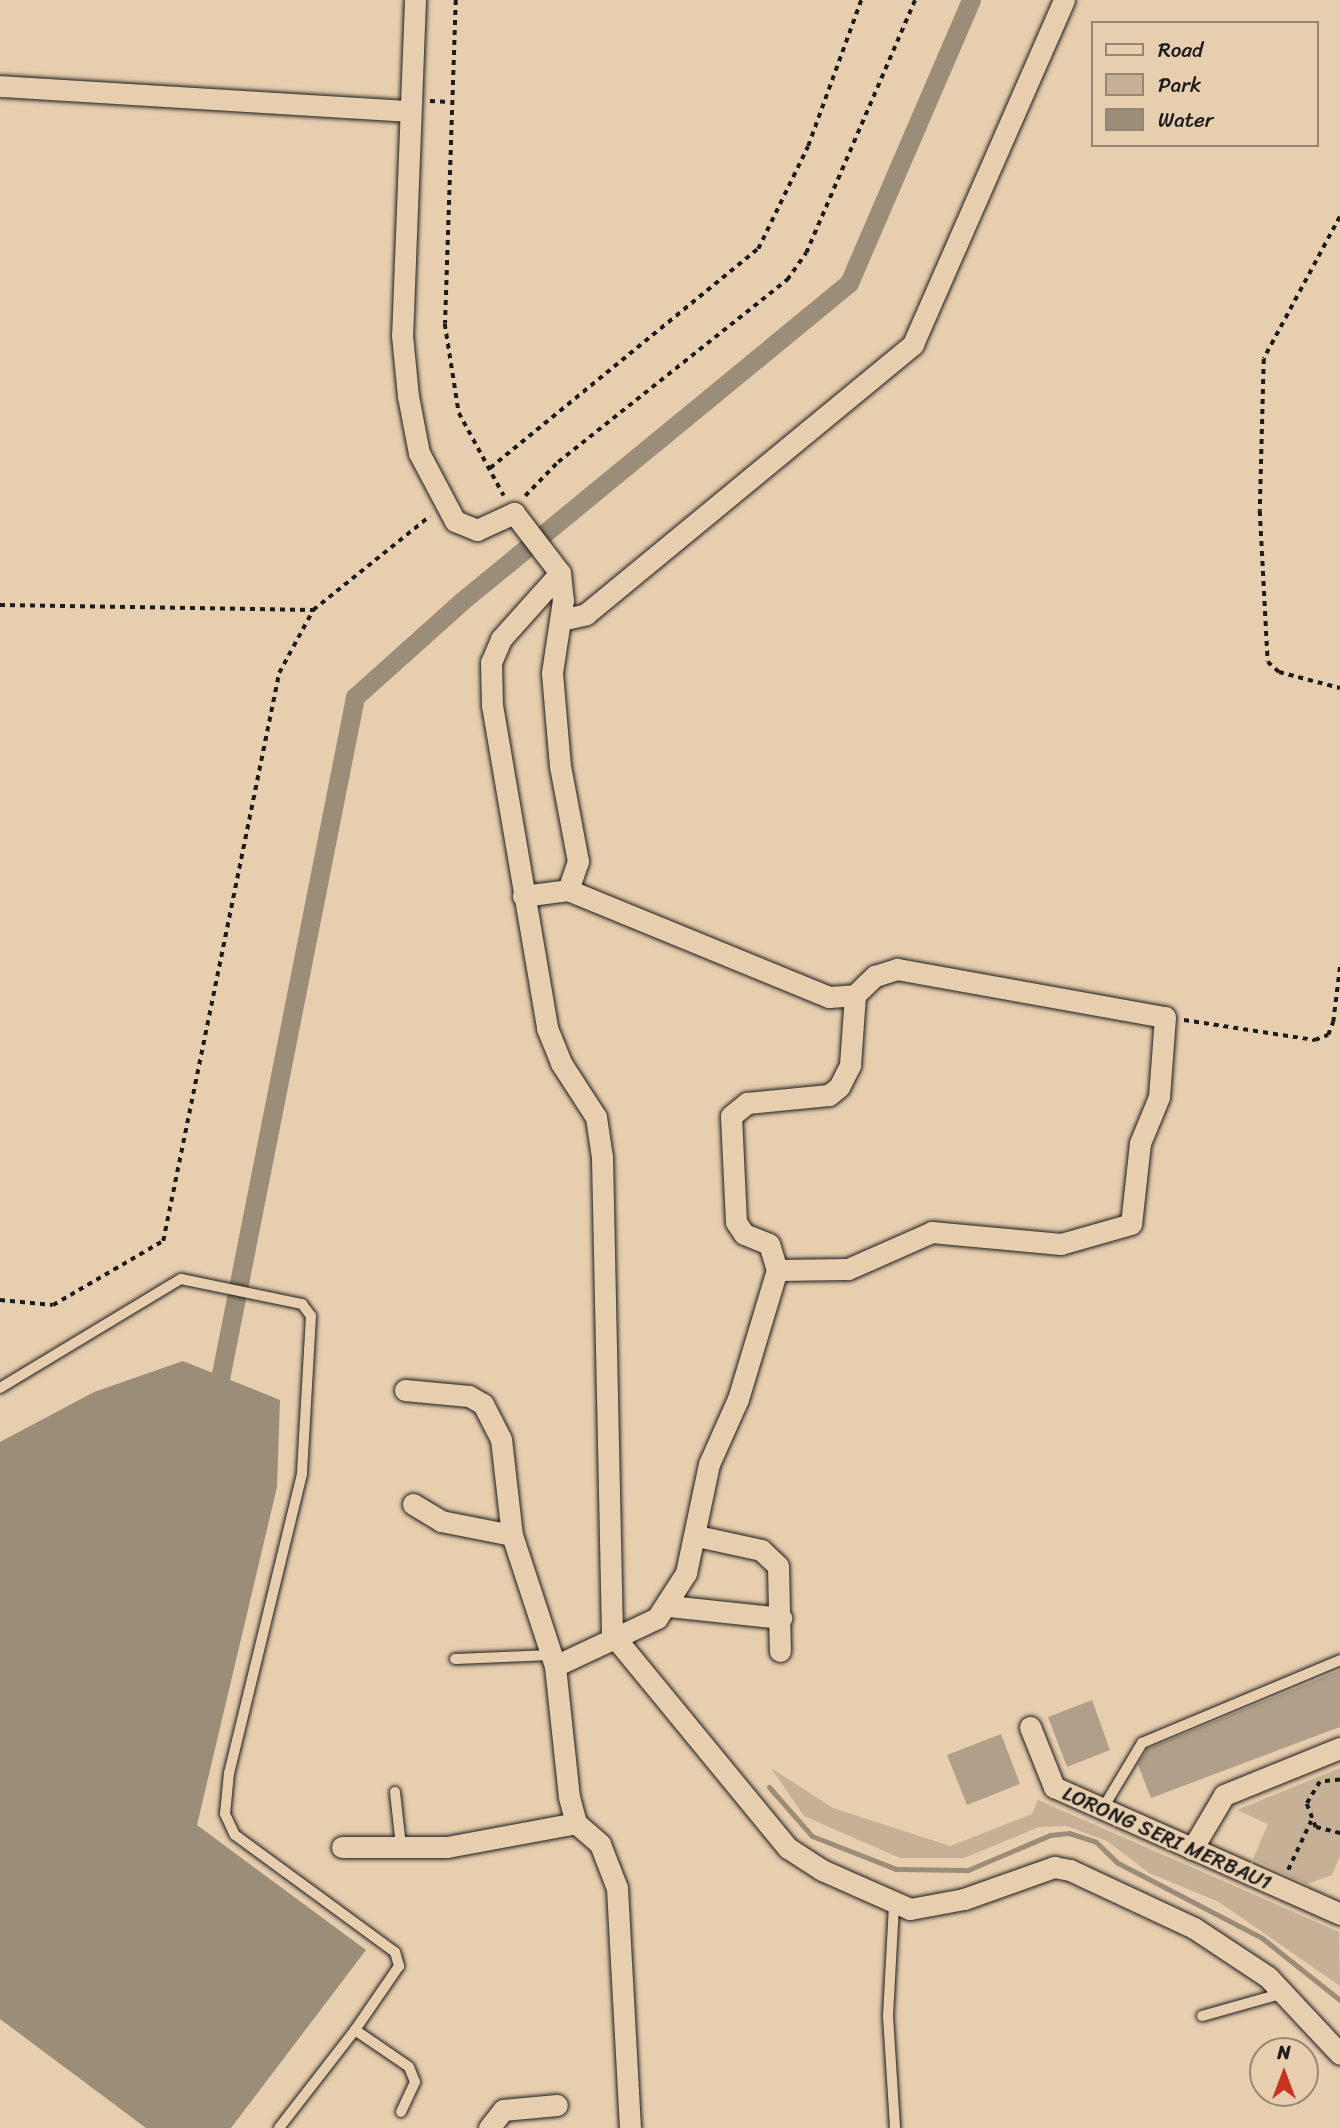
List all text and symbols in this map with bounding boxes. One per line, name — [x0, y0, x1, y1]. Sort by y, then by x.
legend — [1092, 21, 1319, 147]
text: Road — [1158, 31, 1203, 69]
text: Park — [1158, 66, 1201, 104]
text: Water — [1158, 101, 1213, 139]
street label: LORONG SERI MERBAU1 — [1060, 1781, 1274, 1895]
text: N — [1277, 2036, 1291, 2069]
north arrow — [1249, 2037, 1319, 2107]

